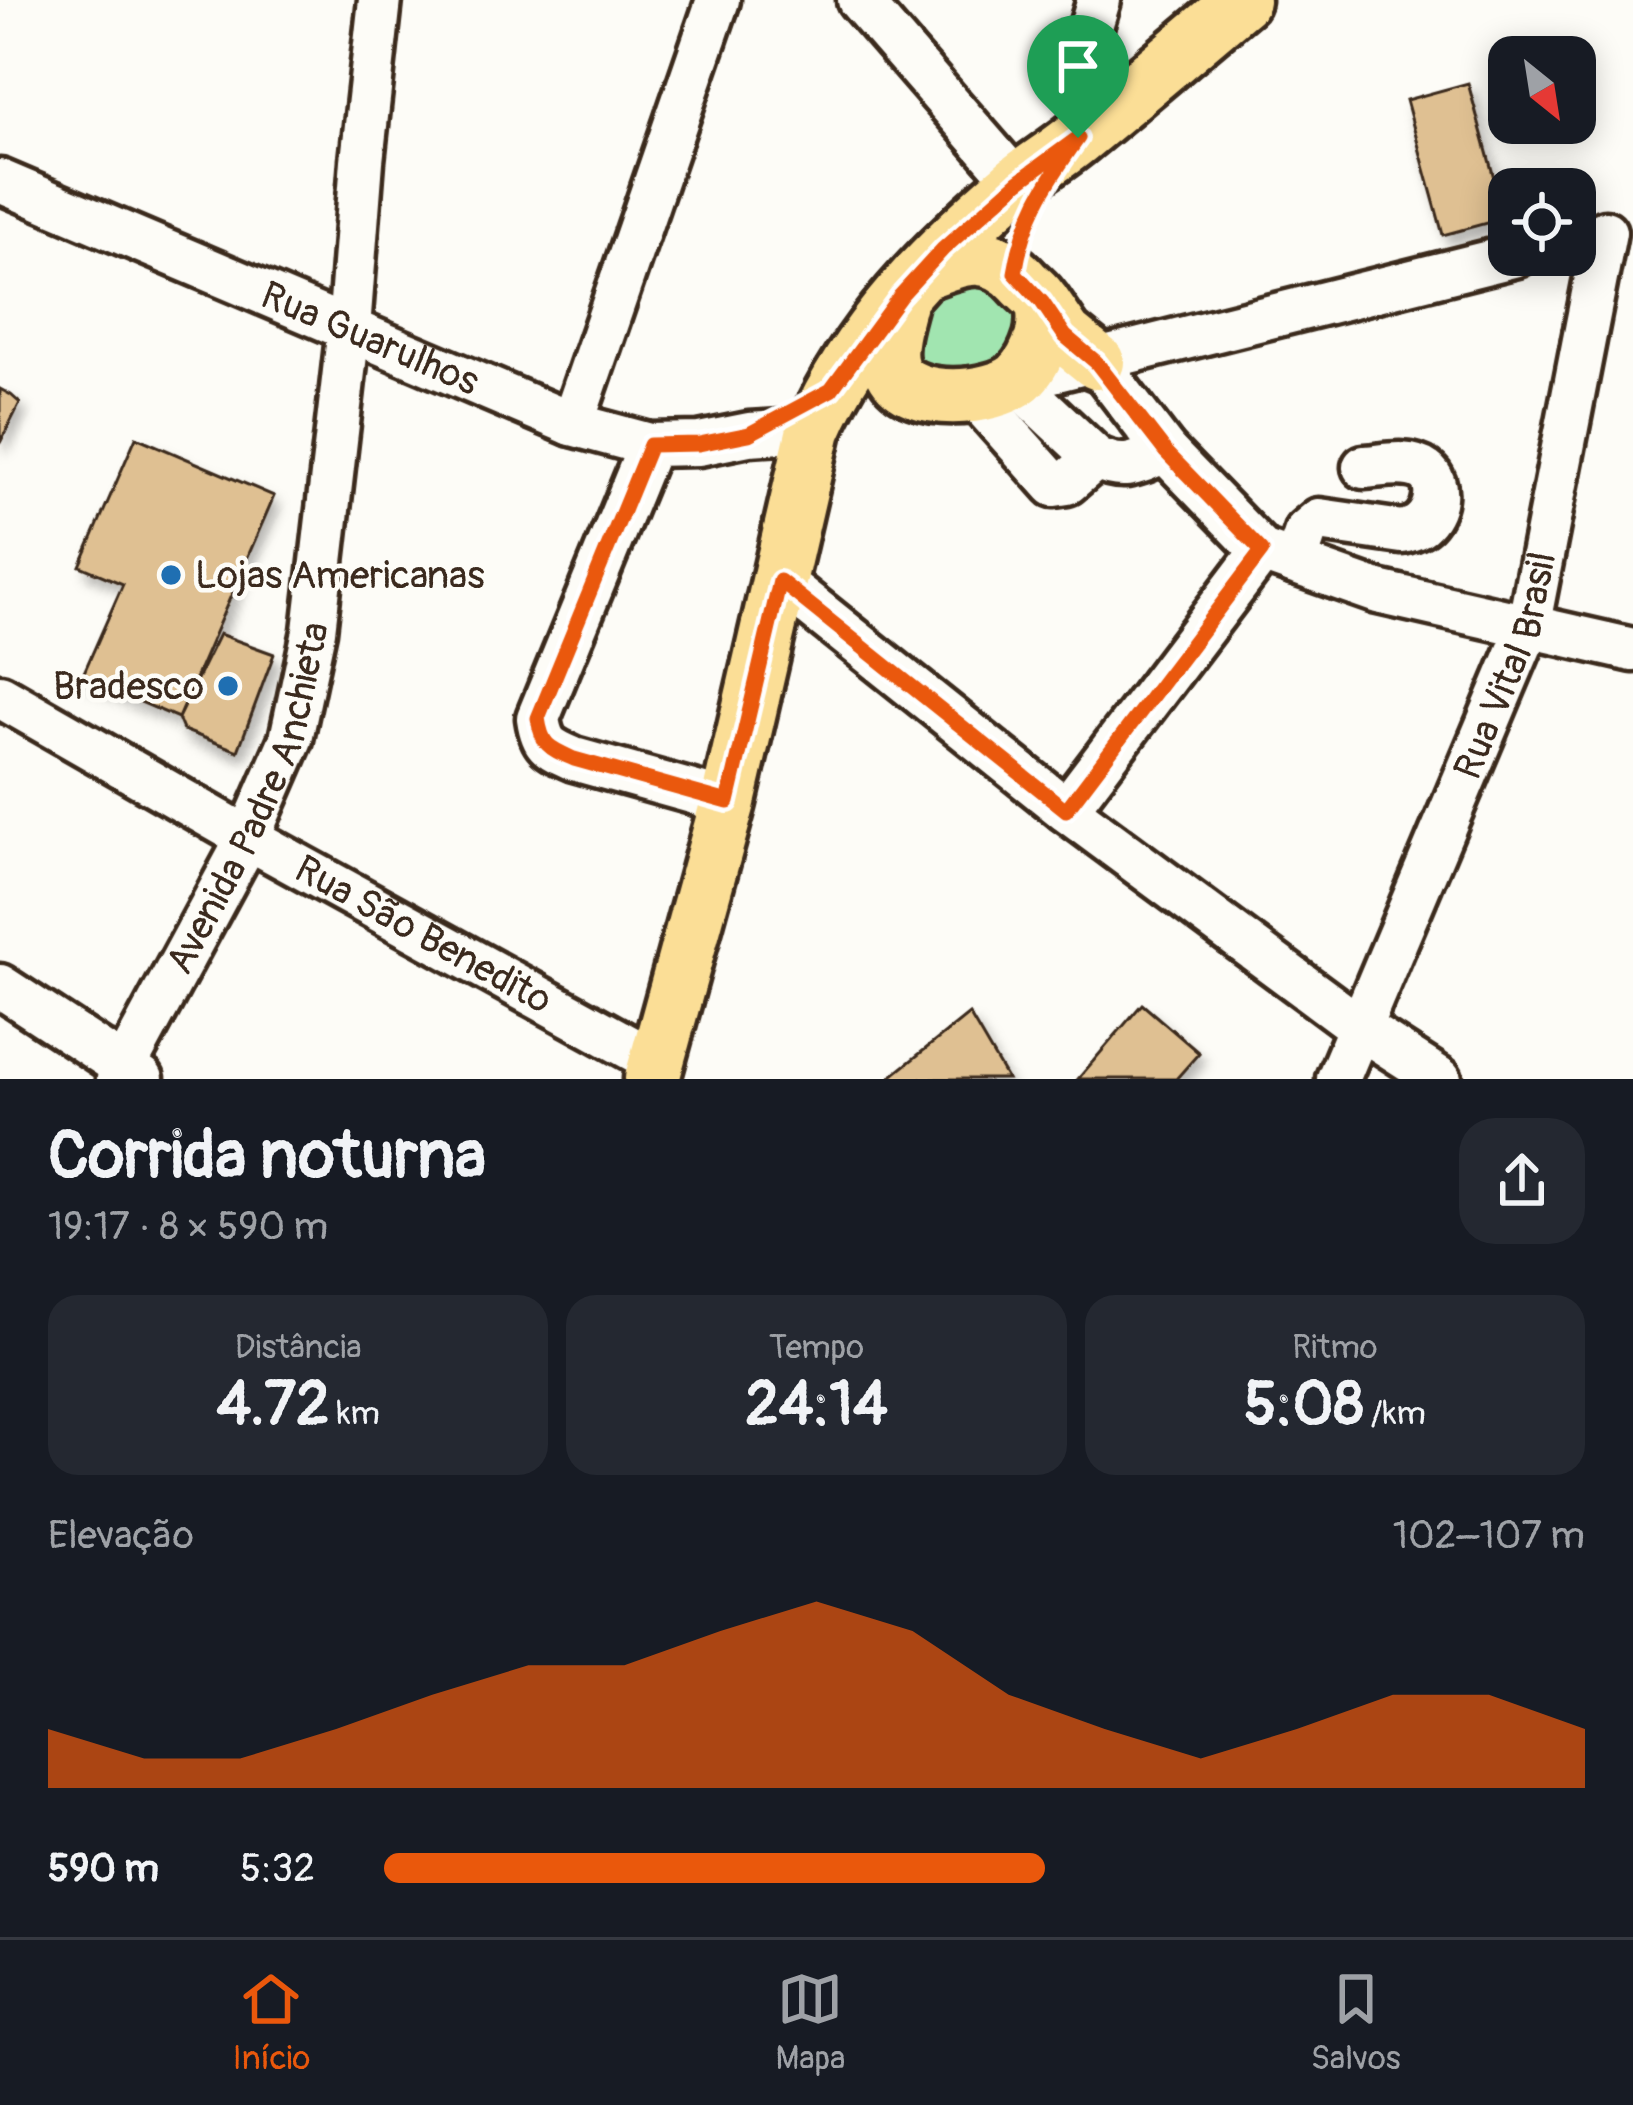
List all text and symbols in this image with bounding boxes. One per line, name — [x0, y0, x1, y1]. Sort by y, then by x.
pin — [1027, 15, 1129, 138]
icon: arrive — [1045, 33, 1111, 99]
north arrow — [1488, 36, 1596, 144]
map controls — [1488, 36, 1596, 276]
button: locate — [1488, 168, 1596, 276]
street label: Rua Guarulhos — [254, 270, 486, 406]
street label: Rua Vital Brasil — [1443, 548, 1567, 787]
place label: Lojas Americanas — [195, 551, 485, 600]
marker: Lojas Americanas — [158, 562, 184, 588]
street label: Avenida Padre Anchieta — [155, 617, 340, 982]
place label: Bradesco — [53, 662, 204, 711]
marker: Bradesco — [215, 673, 241, 699]
street label: Rua São Benedito — [287, 844, 561, 1025]
text: Corrida noturna — [48, 1115, 486, 1198]
button: share — [1459, 1118, 1585, 1244]
text: 19:17 · 8 × 590 m — [48, 1202, 328, 1251]
text: Distância — [235, 1327, 361, 1368]
text: Tempo — [769, 1327, 864, 1368]
text: Ritmo — [1292, 1327, 1377, 1368]
text: 4.72 — [216, 1368, 330, 1443]
text: 24:14 — [745, 1368, 888, 1443]
text: 5:08 — [1244, 1368, 1364, 1443]
text: km — [330, 1393, 380, 1434]
text: /km — [1364, 1393, 1426, 1434]
text: Elevação — [48, 1511, 194, 1560]
text: 102–107 m — [1393, 1511, 1585, 1560]
text: 590 m — [48, 1844, 159, 1893]
text: 5:32 — [240, 1844, 315, 1893]
tab: Início — [233, 1966, 310, 2079]
tab: Mapa — [775, 1966, 845, 2079]
tab: Salvos — [1311, 1966, 1400, 2079]

